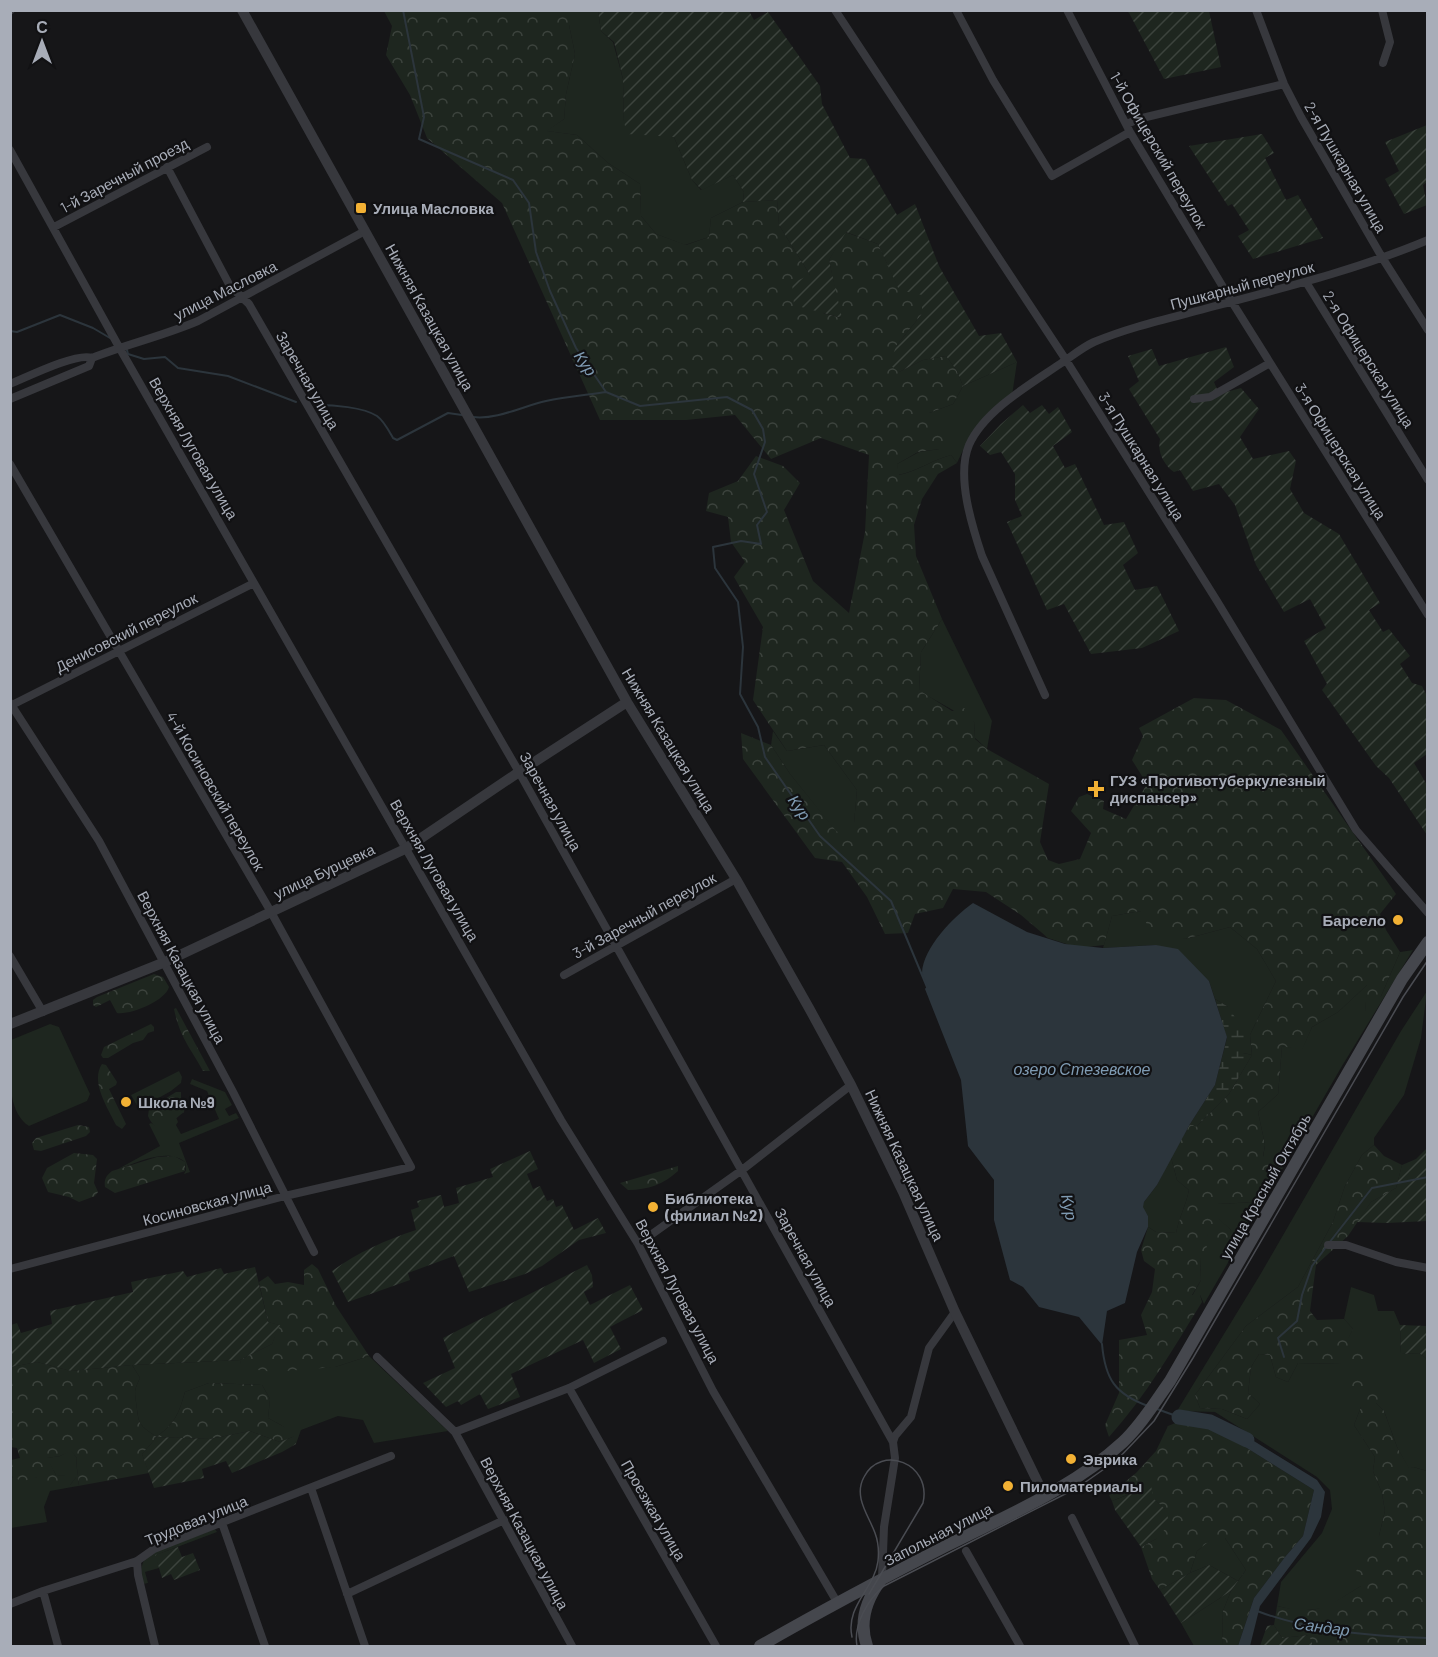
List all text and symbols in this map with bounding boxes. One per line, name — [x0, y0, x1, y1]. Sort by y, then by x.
north arrow — [12, 12, 72, 72]
text: С — [36, 17, 48, 36]
street label: 1-й Офицерский переулок — [1107, 68, 1211, 232]
street label: 2-я Пушкарная улица — [1301, 98, 1391, 236]
street label: 1-й Заречный проезд — [57, 133, 191, 216]
place label: Улица Масловка — [373, 199, 494, 217]
marker: Улица Масловка — [354, 201, 368, 215]
street label: Нижняя Казацкая улица — [382, 240, 478, 394]
street label: улица Масловка — [170, 256, 280, 324]
street label: Пушкарный переулок — [1168, 257, 1316, 313]
street label: 2-я Офицерская улица — [1320, 287, 1419, 431]
street label: Заречная улица — [273, 328, 344, 433]
water label: Кур — [571, 347, 601, 379]
street label: Верхняя Луговая улица — [146, 374, 242, 523]
street label: 3-я Офицерская улица — [1292, 380, 1391, 523]
street label: 3-я Пушкарная улица — [1095, 389, 1189, 524]
street label: Денисовский переулок — [52, 588, 200, 676]
street label: Нижняя Казацкая улица — [619, 665, 720, 816]
street label: 4-й Косиновский переулок — [163, 708, 269, 874]
street label: Заречная улица — [516, 748, 586, 854]
place label: ГУЗ «Противотуберкулезный диспансер» — [1110, 771, 1326, 806]
marker: ГУЗ «Противотуберкулезный диспансер» — [1087, 780, 1105, 798]
water label: Кур — [785, 791, 815, 823]
street label: Верхняя Луговая улица — [387, 796, 483, 945]
street label: улица Бурцевка — [271, 839, 378, 902]
street label: 3-й Заречный переулок — [569, 868, 719, 962]
street label: Верхняя Казацкая улица — [134, 888, 230, 1047]
place label: Барсело — [1323, 911, 1386, 929]
marker: Барсело — [1391, 913, 1405, 927]
water label: озеро Стезевское — [1014, 1059, 1151, 1078]
street label: Нижняя Казацкая улица — [862, 1086, 948, 1244]
place label: Школа №9 — [138, 1093, 215, 1111]
marker: Школа №9 — [119, 1095, 133, 1109]
street label: улица Красный Октябрь — [1216, 1110, 1314, 1262]
street label: Косиновская улица — [141, 1177, 274, 1229]
place label: Библиотека (филиал №2) — [664, 1189, 763, 1224]
water label: Кур — [1058, 1192, 1082, 1222]
marker: Библиотека (филиал №2) — [646, 1200, 660, 1214]
street label: Заречная улица — [771, 1204, 841, 1310]
street label: Верхняя Луговая улица — [632, 1216, 724, 1367]
place label: Эврика — [1083, 1450, 1138, 1468]
marker: Эврика — [1064, 1452, 1078, 1466]
street label: Верхняя Казацкая улица — [477, 1454, 573, 1613]
street label: Проезжая улица — [618, 1457, 690, 1564]
place label: Пиломатериалы — [1020, 1477, 1142, 1495]
marker: Пиломатериалы — [1001, 1479, 1015, 1493]
street label: Трудовая улица — [142, 1491, 251, 1549]
street label: Запольная улица — [881, 1499, 996, 1569]
water label: Сандар — [1293, 1613, 1351, 1639]

